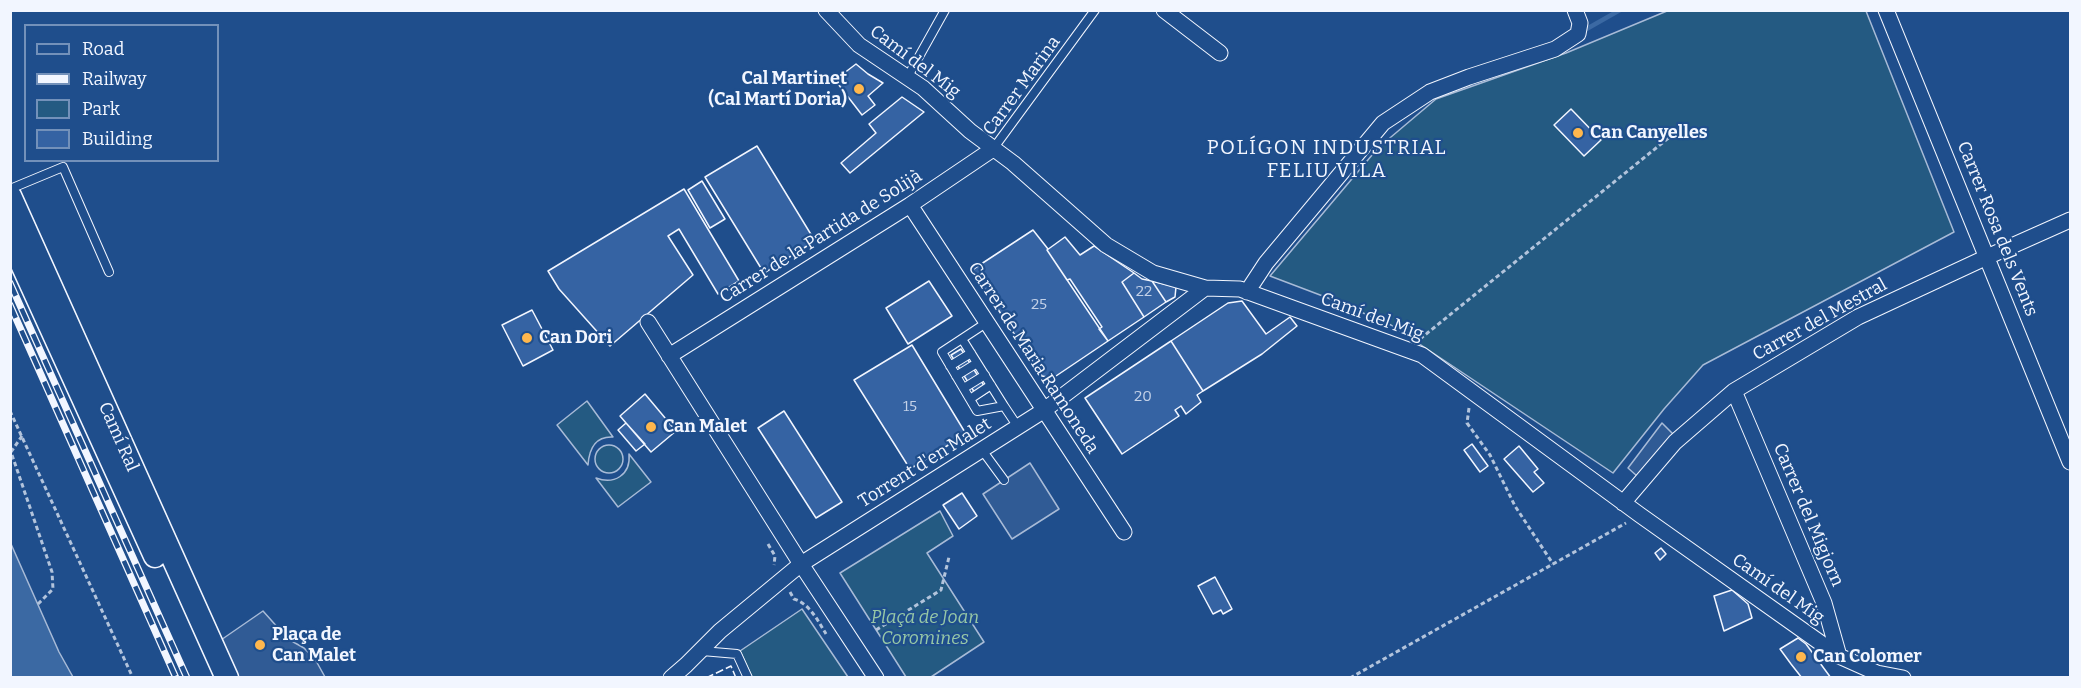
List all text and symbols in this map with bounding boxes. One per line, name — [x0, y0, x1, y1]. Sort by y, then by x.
street label: Camí del Mig — [865, 21, 965, 103]
legend — [24, 24, 219, 162]
street label: Carrer Marina — [979, 32, 1065, 140]
text: Road — [82, 38, 124, 60]
text: Railway — [82, 68, 146, 90]
place label: Cal Martinet (Cal Martí Doria) — [708, 68, 847, 110]
marker: Cal Martinet (Cal Martí Doria) — [852, 82, 866, 96]
text: Park — [82, 98, 120, 120]
place label: Can Canyelles — [1590, 122, 1708, 144]
marker: Can Canyelles — [1571, 126, 1585, 140]
text: Building — [82, 128, 153, 150]
district label: POLÍGON INDUSTRIAL FELIU VILA — [1207, 136, 1447, 183]
street label: Carrer Rosa dels Vents — [1952, 138, 2042, 320]
street label: Carrer de la Partida de Solijà — [716, 166, 926, 308]
street label: Carrer de Maria Ramoneda — [963, 258, 1103, 458]
street label: Carrer del Mestral — [1749, 274, 1891, 366]
house number: 22 — [1136, 283, 1152, 301]
street label: Camí del Mig — [1318, 288, 1426, 346]
house number: 25 — [1031, 296, 1047, 314]
place label: Can Dori — [539, 327, 612, 349]
marker: Can Dori — [520, 331, 534, 345]
house number: 20 — [1134, 388, 1152, 406]
house number: 15 — [903, 398, 917, 416]
street label: Camí Ral — [93, 399, 143, 475]
street label: Torrent d'en Malet — [855, 413, 995, 513]
place label: Can Malet — [663, 416, 747, 438]
marker: Can Malet — [644, 420, 658, 434]
street label: Carrer del Migjorn — [1768, 440, 1848, 590]
street label: Camí del Mig — [1728, 549, 1828, 629]
park label: Plaça de Joan Coromines — [871, 607, 979, 650]
place label: Plaça de Can Malet — [272, 624, 356, 666]
marker: Plaça de Can Malet — [253, 638, 267, 652]
place label: Can Colomer — [1813, 646, 1922, 668]
marker: Can Colomer — [1794, 650, 1808, 664]

